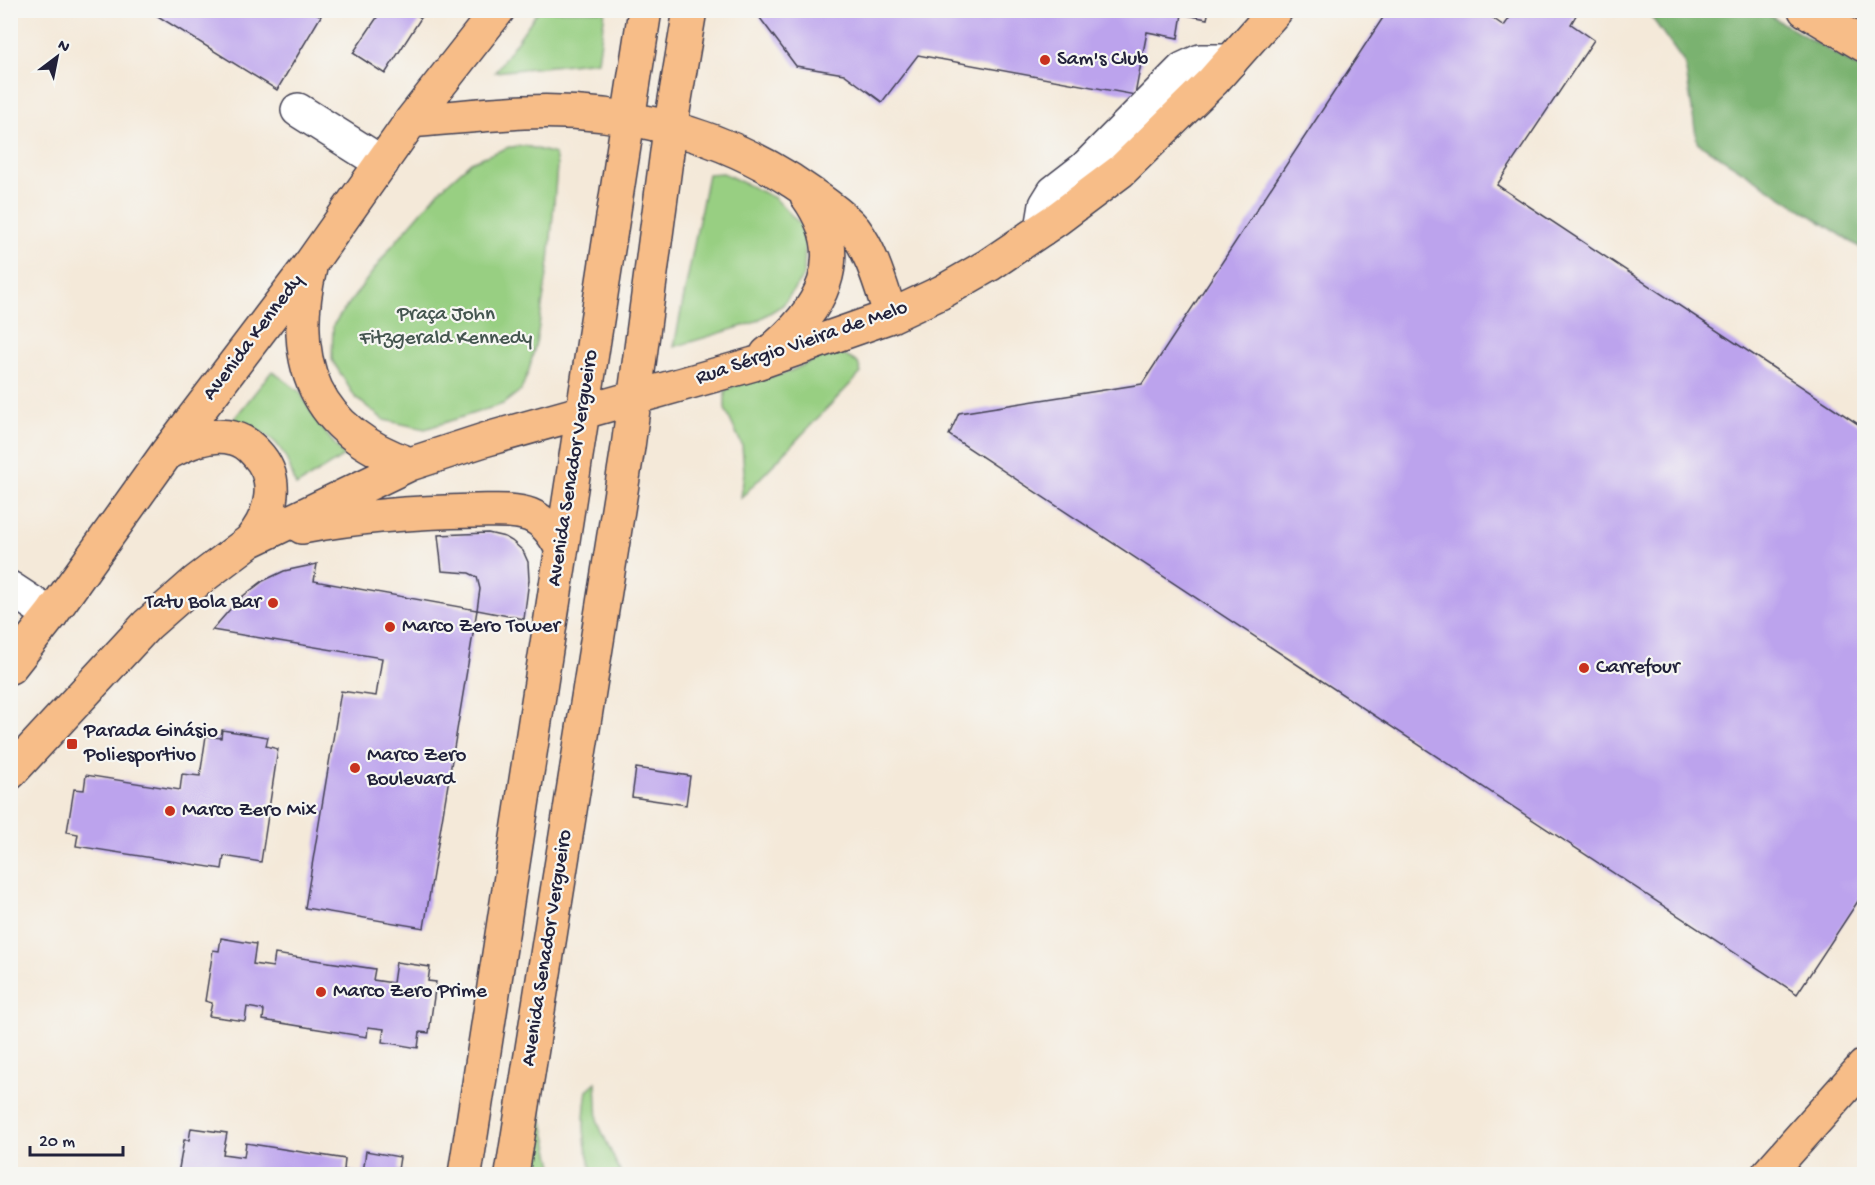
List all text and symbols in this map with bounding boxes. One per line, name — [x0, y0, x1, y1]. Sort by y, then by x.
north arrow — [27, 27, 87, 87]
text: N — [54, 36, 73, 58]
place label: Sam's Club — [1057, 48, 1148, 73]
marker: Sam's Club — [1038, 53, 1052, 67]
street label: Avenida Kennedy — [198, 270, 310, 406]
street label: Rua Sérgio Vieira de Melo — [693, 296, 911, 392]
park label: Praça John Fitzgerald Kennedy — [359, 303, 532, 352]
street label: Avenida Senador Vergueiro — [543, 348, 605, 588]
place label: Tatu Bola Bar — [144, 591, 263, 616]
marker: Tatu Bola Bar — [266, 596, 280, 610]
place label: Marco Zero Tower — [402, 615, 561, 640]
marker: Marco Zero Tower — [383, 620, 397, 634]
place label: Carrefour — [1596, 656, 1681, 681]
marker: Carrefour — [1577, 661, 1591, 675]
place label: Parada Ginásio Poliesportivo — [83, 720, 218, 769]
marker: Parada Ginásio Poliesportivo — [65, 737, 79, 751]
place label: Marco Zero Boulevard — [366, 744, 467, 793]
marker: Marco Zero Boulevard — [348, 761, 362, 775]
place label: Marco Zero Mix — [182, 799, 317, 824]
marker: Marco Zero Mix — [163, 804, 177, 818]
street label: Avenida Senador Vergueiro — [517, 828, 579, 1068]
place label: Marco Zero Prime — [333, 980, 488, 1005]
marker: Marco Zero Prime — [314, 985, 328, 999]
scale bar — [30, 1119, 123, 1157]
text: 20 m — [39, 1132, 75, 1153]

